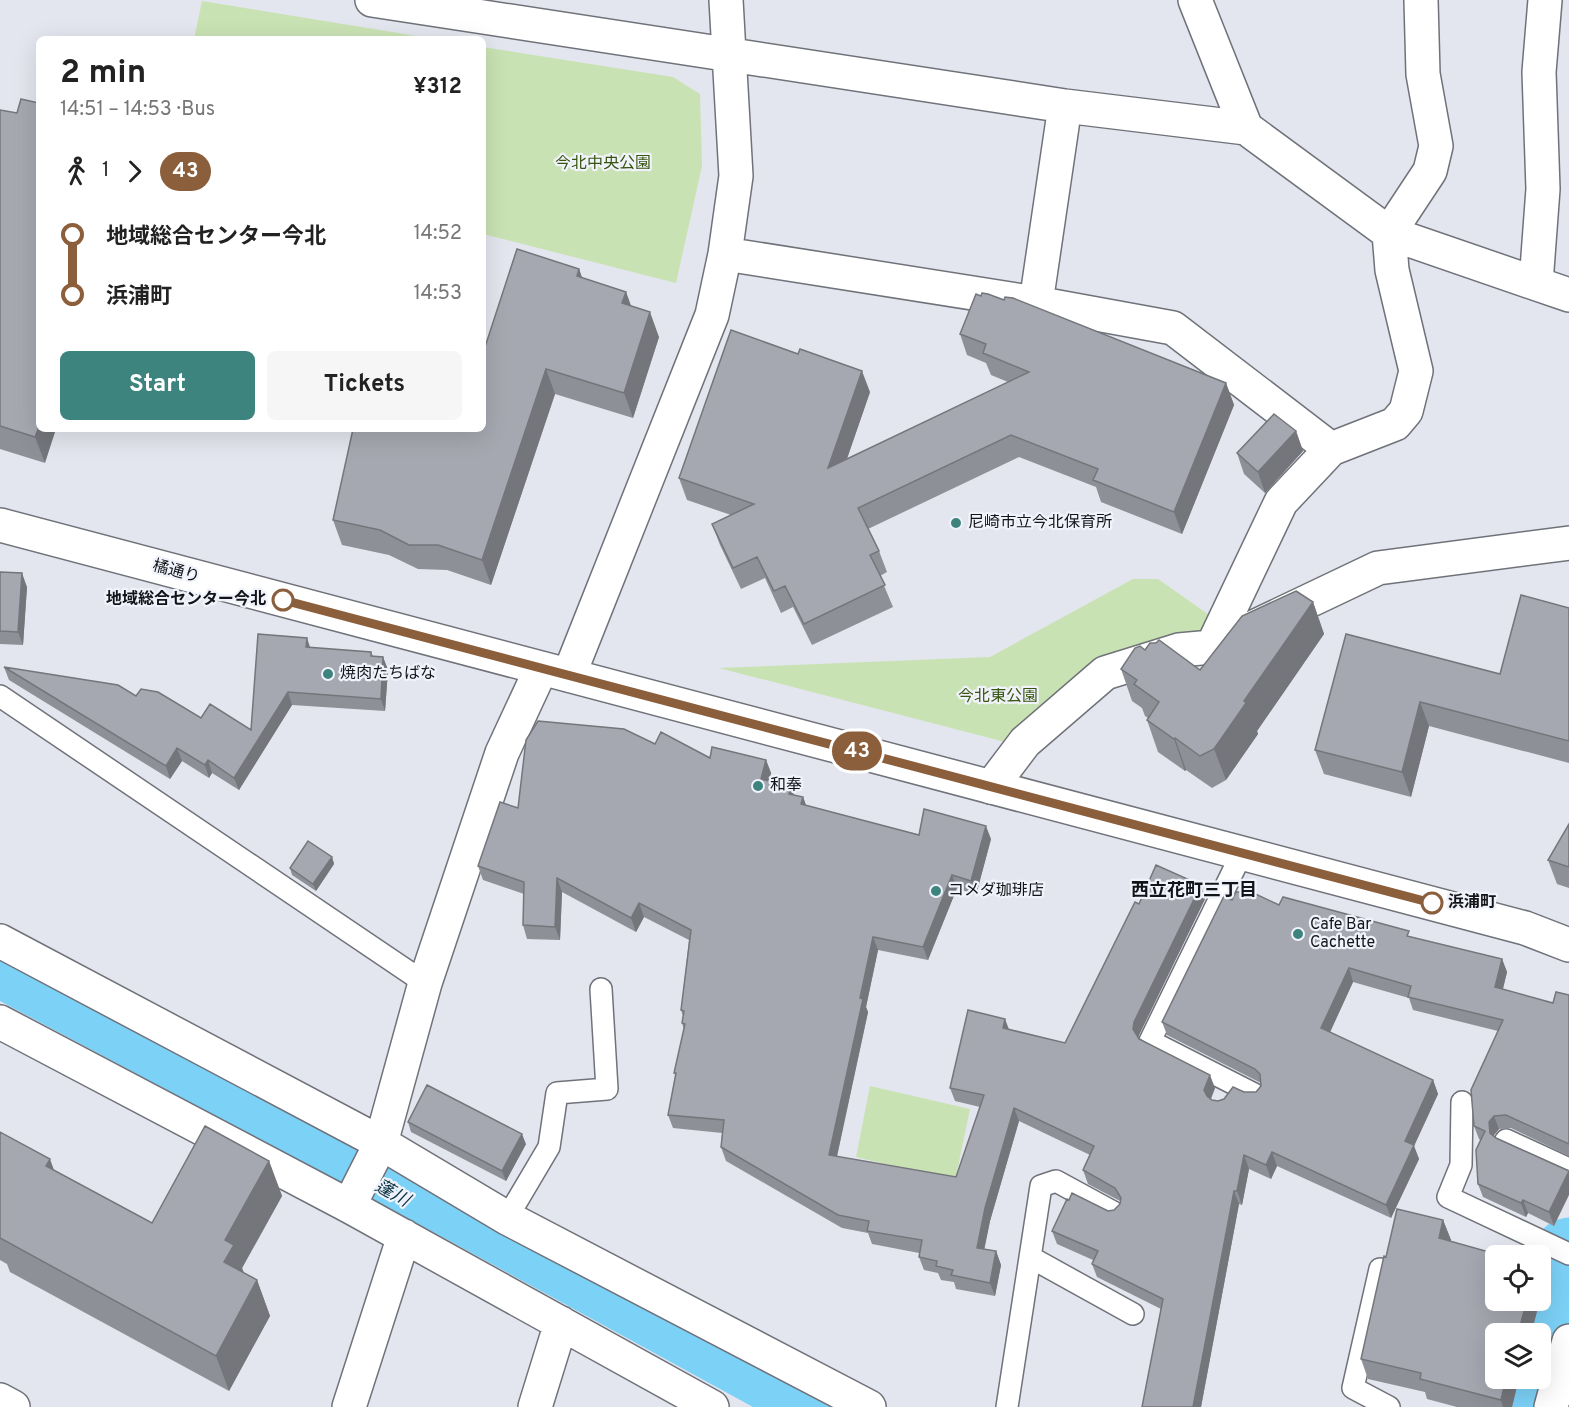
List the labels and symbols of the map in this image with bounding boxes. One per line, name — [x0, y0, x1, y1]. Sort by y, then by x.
park label: 今北中央公園 — [555, 154, 651, 174]
place label: 尼崎市立今北保育所 — [968, 513, 1112, 533]
marker: 尼崎市立今北保育所 — [949, 516, 963, 530]
street label: 橘通り — [150, 556, 202, 588]
place label: 地域総合センター今北 — [106, 589, 266, 610]
marker: 地域総合センター今北 — [272, 589, 294, 611]
place label: 焼肉たちばな — [340, 664, 436, 684]
marker: 焼肉たちばな — [321, 667, 335, 681]
park label: 今北東公園 — [958, 687, 1038, 707]
line badge: 43 — [830, 732, 884, 771]
place label: 和奉 — [770, 776, 802, 796]
marker: 和奉 — [751, 779, 765, 793]
district label: 西立花町三丁目 — [1131, 880, 1257, 903]
place label: コメダ珈琲店 — [948, 881, 1044, 901]
marker: コメダ珈琲店 — [929, 884, 943, 898]
marker: 浜浦町 — [1421, 892, 1443, 914]
place label: 浜浦町 — [1448, 892, 1496, 913]
place label: Cafe Bar Cachette — [1310, 915, 1375, 953]
marker: Cafe Bar Cachette — [1291, 927, 1305, 941]
water label: 蓬川 — [371, 1175, 415, 1214]

